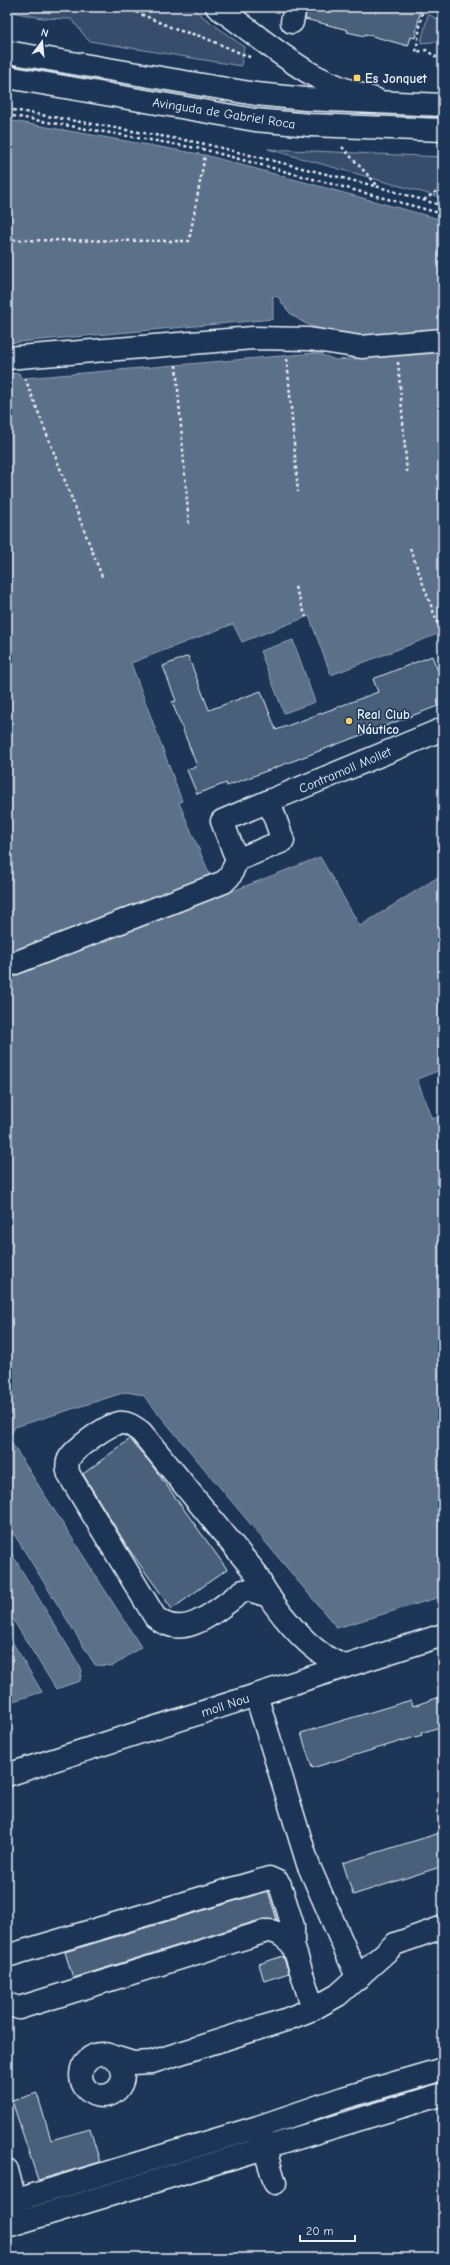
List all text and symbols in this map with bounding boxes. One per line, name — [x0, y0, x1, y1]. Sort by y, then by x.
north arrow — [22, 22, 62, 62]
text: N — [39, 26, 50, 40]
place label: Es Jonquet — [365, 71, 428, 86]
marker: Es Jonquet — [352, 73, 362, 83]
street label: Avinguda de Gabriel Roca — [151, 94, 297, 132]
place label: Real Club Náutico — [357, 707, 410, 737]
marker: Real Club Náutico — [344, 716, 354, 726]
street label: Contramoll Mollet — [297, 743, 395, 796]
street label: moll Nou — [199, 1690, 251, 1720]
scale bar — [300, 2217, 355, 2243]
text: 20 m — [306, 2224, 334, 2238]

